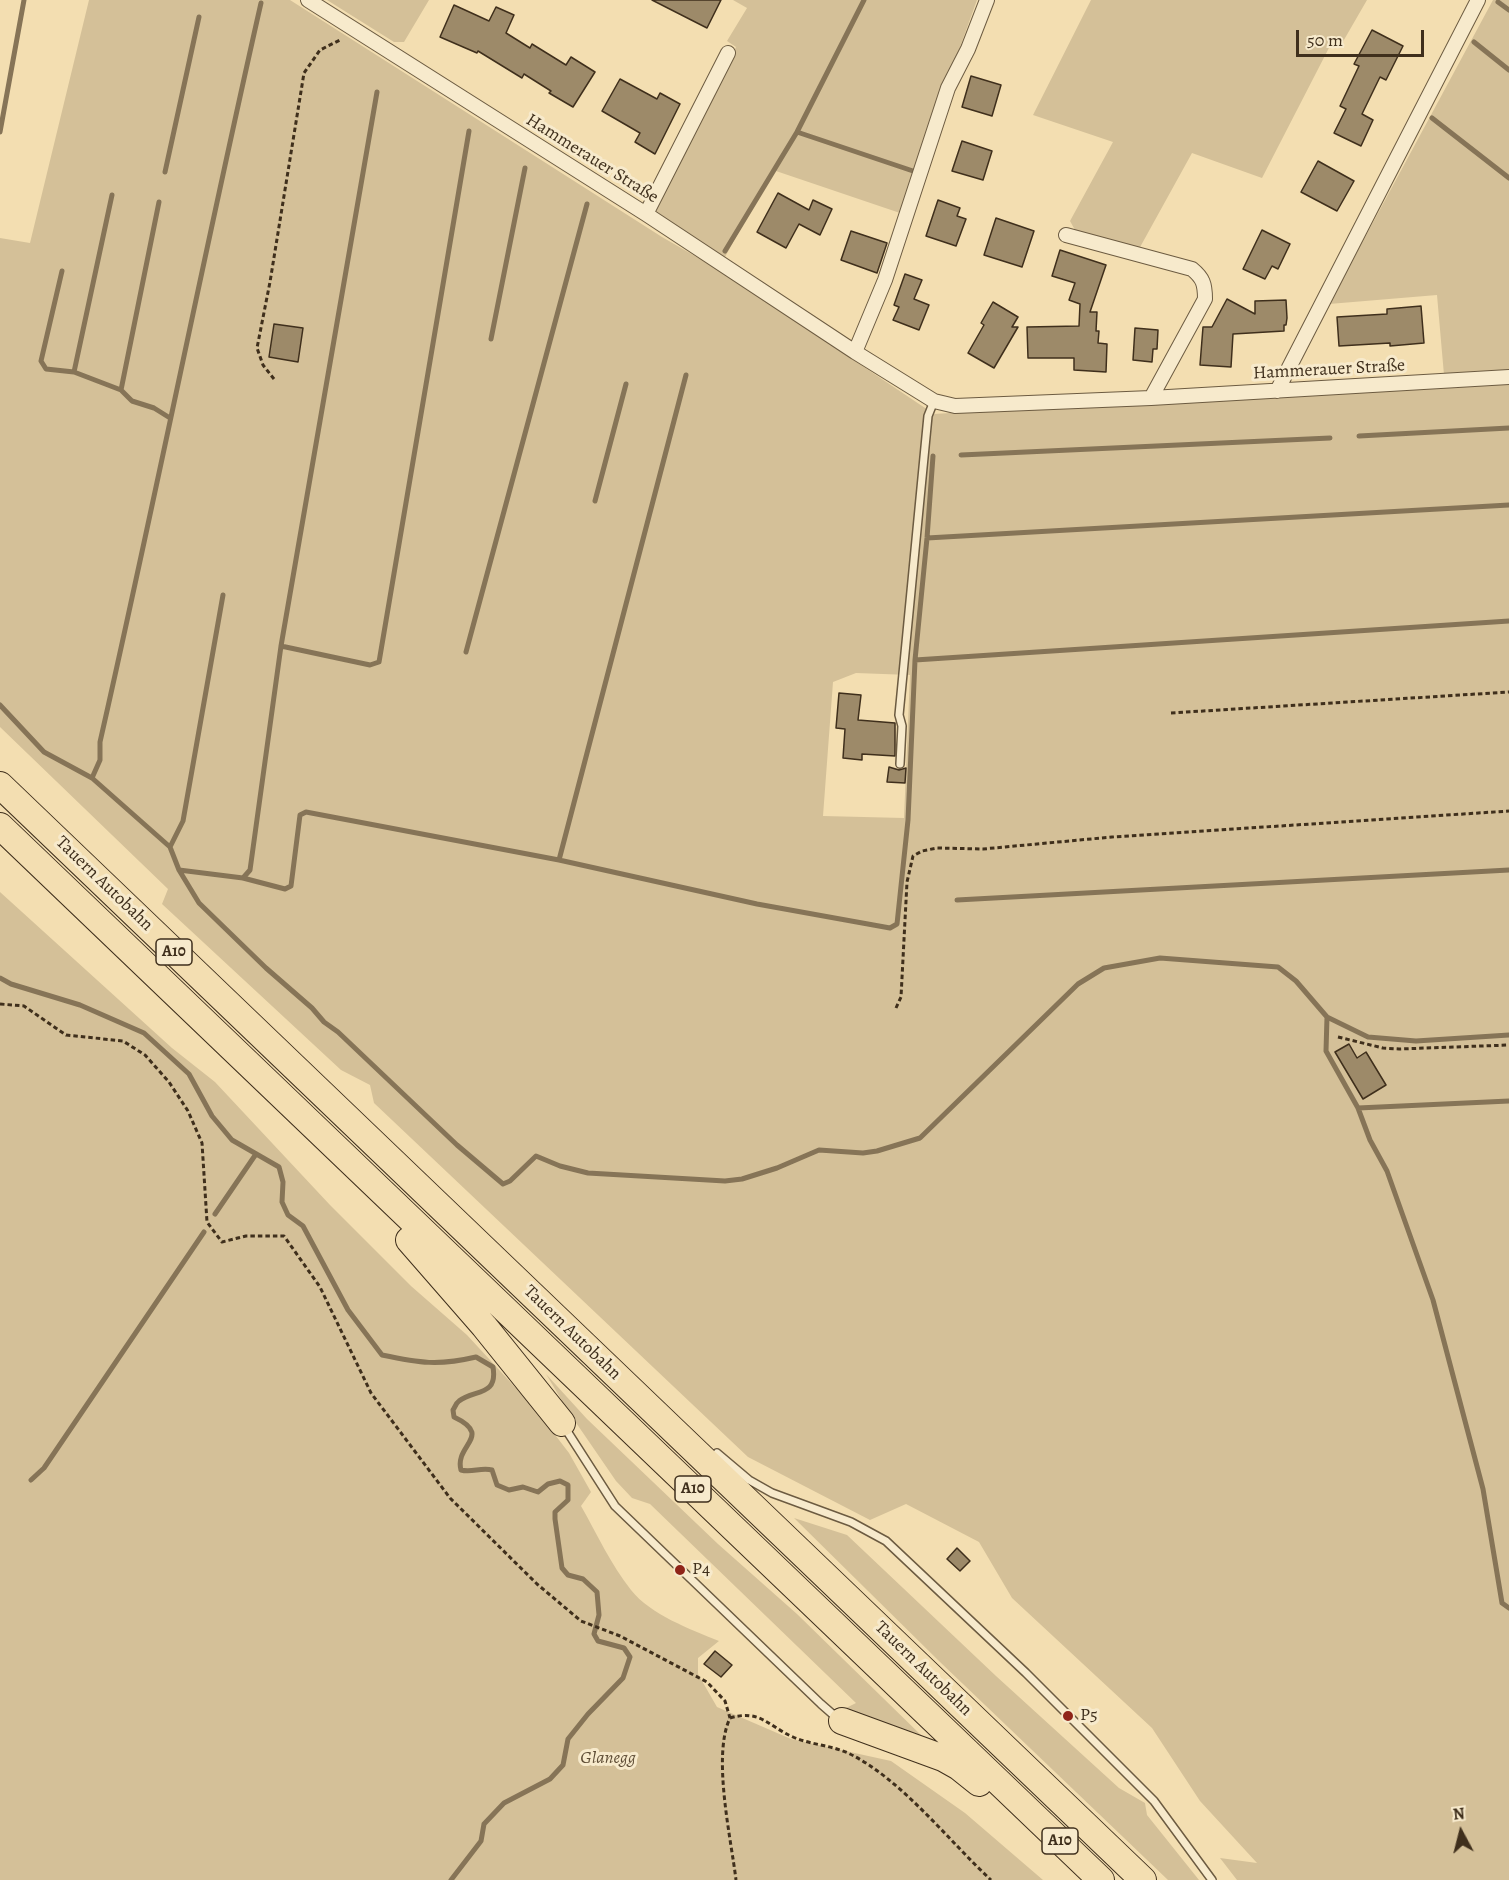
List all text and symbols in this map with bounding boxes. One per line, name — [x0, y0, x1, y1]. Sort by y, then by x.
scale bar — [1299, 18, 1426, 56]
text: 50 m — [1307, 28, 1343, 52]
street label: Hammerauer Straße — [522, 109, 662, 209]
street label: Hammerauer Straße — [1252, 355, 1406, 385]
street label: Tauern Autobahn — [51, 832, 157, 936]
road number: A10 — [156, 939, 192, 965]
street label: Tauern Autobahn — [519, 1281, 625, 1385]
road number: A10 — [675, 1476, 711, 1502]
place label: P4 — [692, 1559, 710, 1581]
marker: P4 — [673, 1563, 687, 1577]
street label: Tauern Autobahn — [870, 1617, 976, 1721]
place label: P5 — [1080, 1705, 1098, 1727]
marker: P5 — [1061, 1709, 1075, 1723]
park label: Glanegg — [580, 1748, 636, 1770]
north arrow — [1431, 1802, 1491, 1862]
text: N — [1452, 1803, 1466, 1826]
road number: A10 — [1042, 1828, 1078, 1854]

